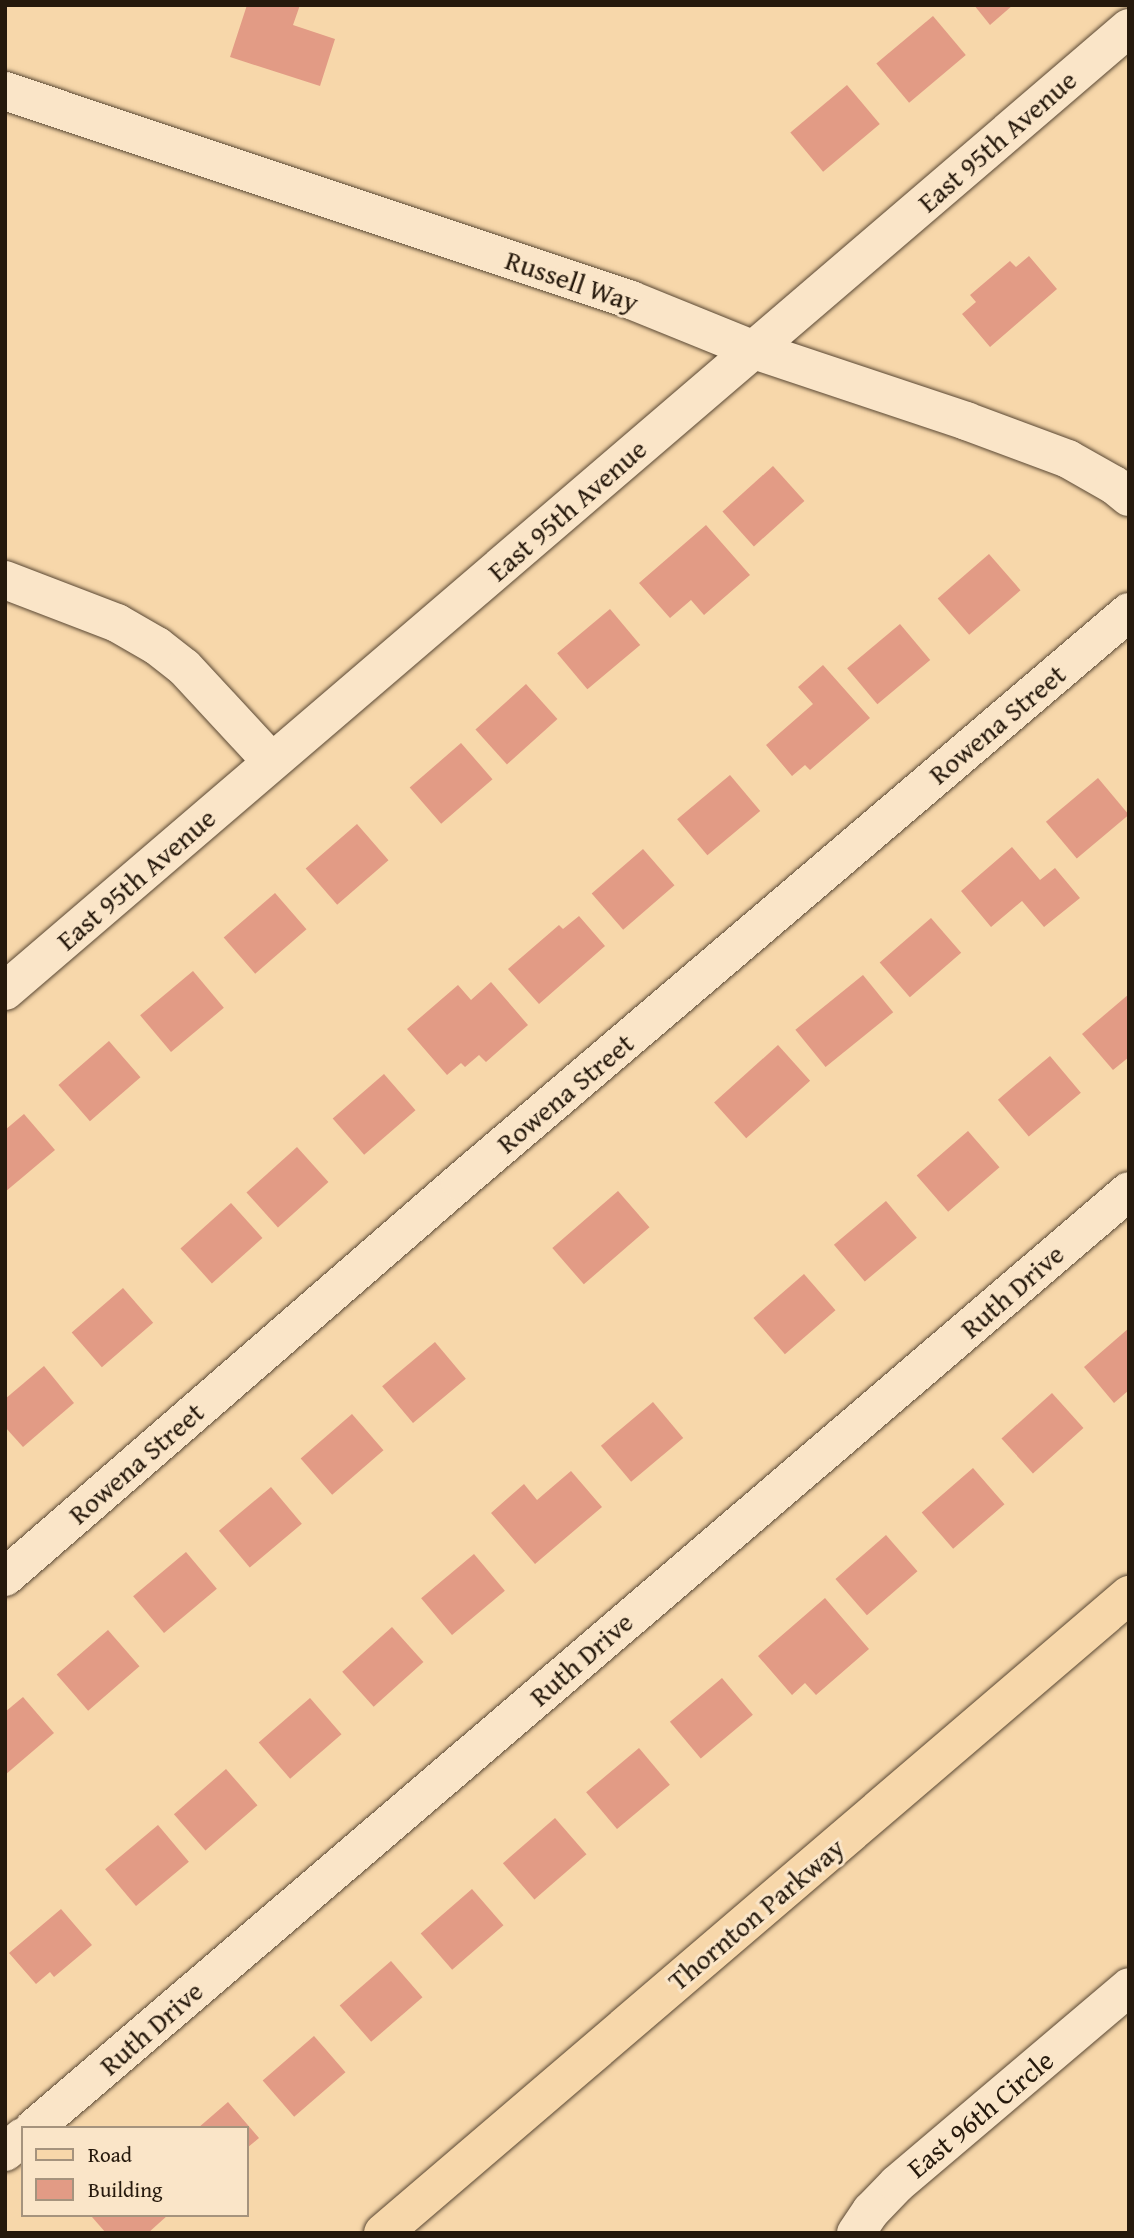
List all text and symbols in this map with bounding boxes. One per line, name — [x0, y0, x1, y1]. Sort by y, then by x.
street label: East 95th Avenue — [911, 63, 1083, 219]
street label: Russell Way — [501, 243, 643, 319]
street label: East 95th Avenue — [481, 432, 653, 588]
street label: Rowena Street — [922, 657, 1072, 791]
street label: East 95th Avenue — [50, 801, 222, 957]
street label: Rowena Street — [490, 1026, 640, 1160]
street label: Ruth Drive — [953, 1237, 1071, 1345]
street label: Rowena Street — [61, 1395, 211, 1531]
street label: Ruth Drive — [522, 1605, 640, 1713]
street label: Thornton Parkway — [661, 1831, 851, 1997]
street label: Ruth Drive — [92, 1974, 210, 2082]
street label: East 96th Circle — [900, 2043, 1060, 2185]
legend — [21, 2126, 248, 2217]
text: Road — [88, 2139, 132, 2170]
text: Building — [88, 2174, 162, 2205]

